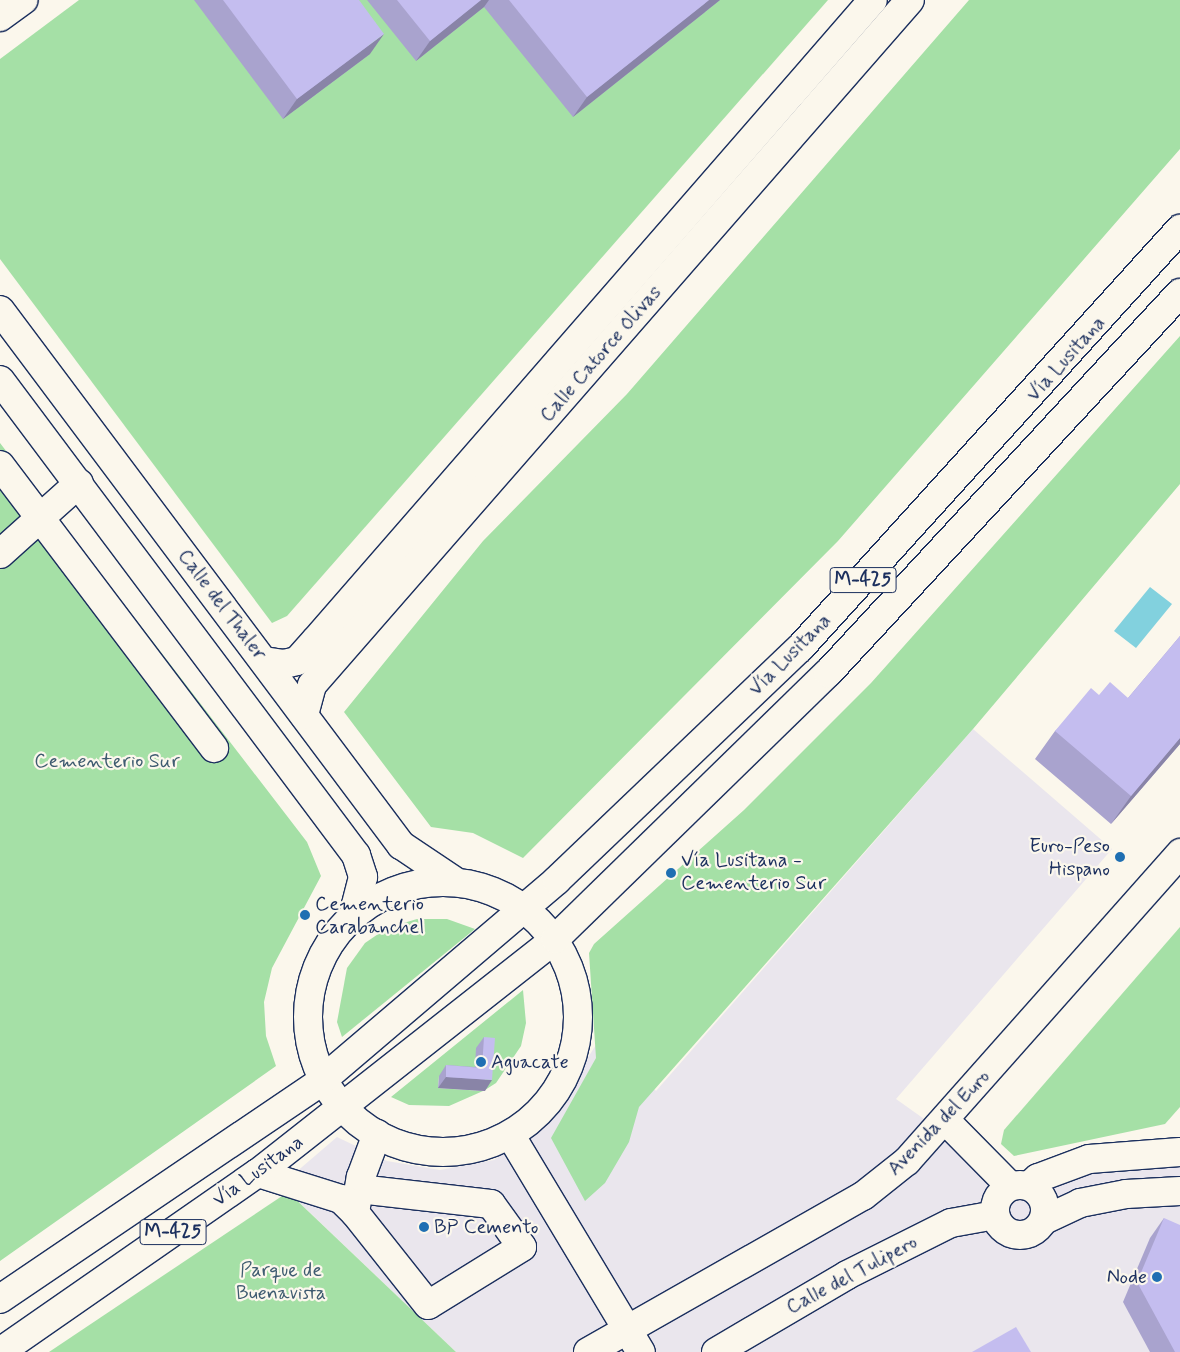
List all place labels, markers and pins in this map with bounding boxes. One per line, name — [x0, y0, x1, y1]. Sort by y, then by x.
place label: Euro-Peso Hispano — [1029, 834, 1110, 881]
place label: Vía Lusitana - Cementerio Sur — [681, 849, 824, 896]
marker: Euro-Peso Hispano — [1114, 851, 1126, 863]
marker: Vía Lusitana - Cementerio Sur — [665, 867, 677, 879]
place label: Cementerio Carabanchel — [315, 892, 424, 939]
marker: Cementerio Carabanchel — [299, 909, 311, 921]
place label: Aguacate — [491, 1050, 569, 1074]
marker: Aguacate — [475, 1056, 487, 1068]
place label: BP Cemento — [434, 1215, 549, 1239]
marker: BP Cemento — [418, 1221, 430, 1233]
place label: Node — [1107, 1265, 1147, 1289]
marker: Node — [1151, 1271, 1163, 1283]

